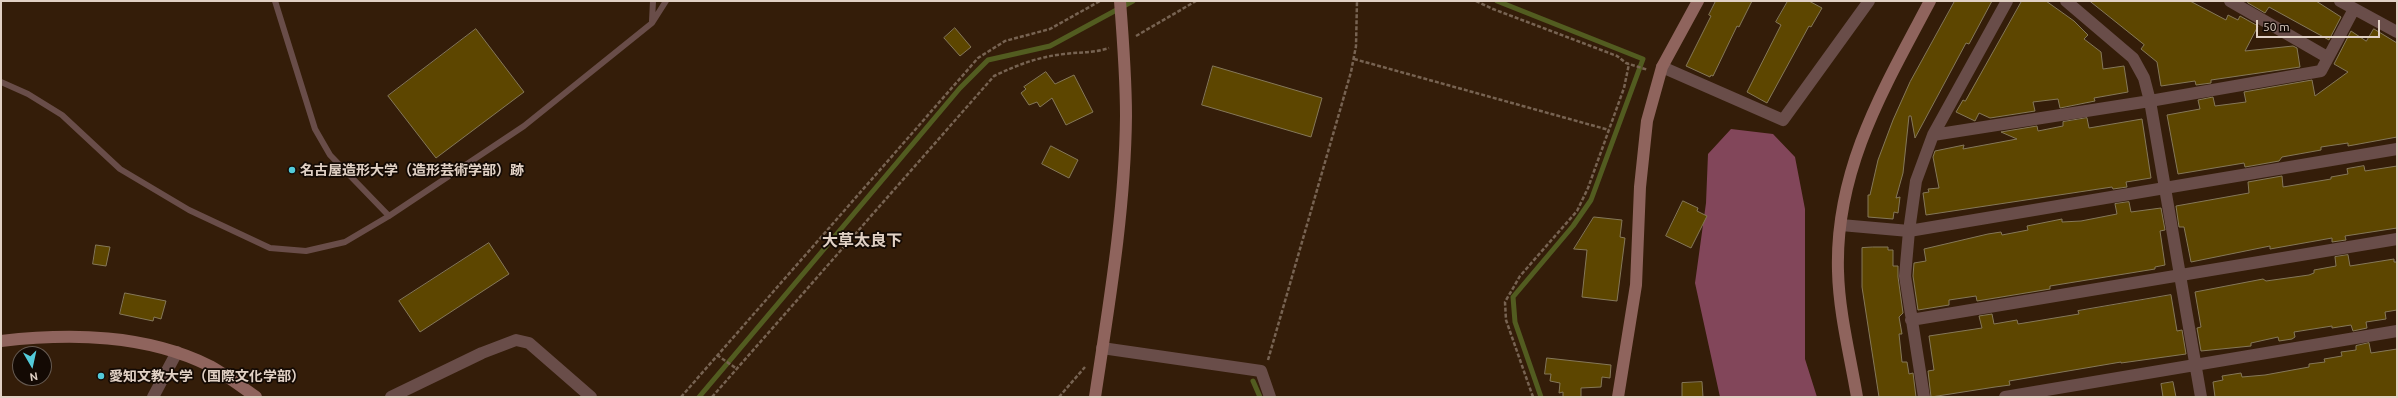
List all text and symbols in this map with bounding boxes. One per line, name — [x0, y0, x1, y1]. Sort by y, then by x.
scale bar — [2258, 12, 2382, 38]
text: 50 m — [2263, 20, 2290, 33]
place label: 名古屋造形大学（造形芸術学部）跡 — [300, 162, 524, 178]
marker: 名古屋造形大学（造形芸術学部）跡 — [287, 165, 297, 175]
district label: 大草太良下 — [822, 231, 902, 251]
north arrow — [12, 346, 52, 386]
place label: 愛知文教大学（国際文化学部） — [109, 368, 305, 384]
text: N — [29, 370, 39, 383]
marker: 愛知文教大学（国際文化学部） — [96, 371, 106, 381]

